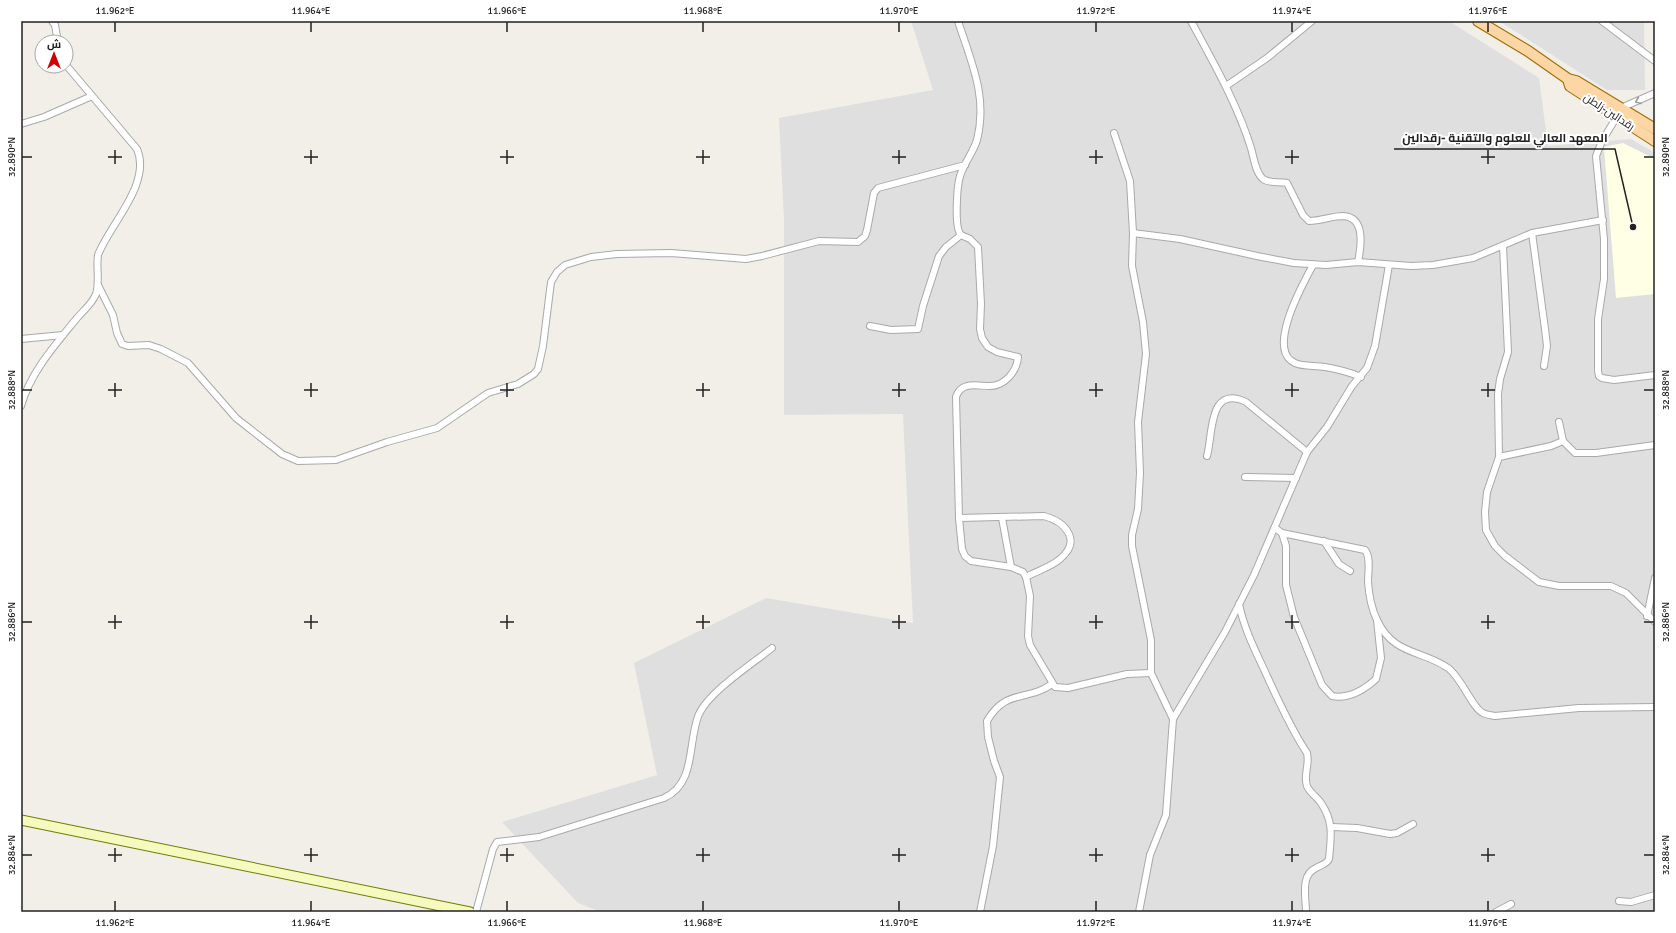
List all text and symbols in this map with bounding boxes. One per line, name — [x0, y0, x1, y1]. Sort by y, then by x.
text: 11.962°E — [96, 5, 135, 17]
text: 11.964°E — [292, 5, 331, 17]
text: 11.966°E — [488, 5, 527, 17]
text: 11.968°E — [684, 5, 723, 17]
text: 11.970°E — [880, 5, 919, 17]
text: 11.972°E — [1077, 5, 1116, 17]
text: 11.974°E — [1273, 5, 1312, 17]
text: 11.976°E — [1469, 5, 1508, 17]
north arrow — [34, 34, 74, 74]
text: ش — [47, 38, 61, 51]
street label: رقدالين-زلطن — [1581, 91, 1637, 133]
one-way arrow — [1634, 96, 1641, 104]
callout: المعهد العالي للعلوم والتقنية -رقدالين — [1394, 125, 1615, 149]
text: المعهد العالي للعلوم والتقنية -رقدالين — [1402, 131, 1608, 148]
text: 32.890°N — [6, 137, 18, 177]
text: 32.890°N — [1660, 137, 1672, 177]
text: 32.888°N — [6, 370, 18, 410]
text: 32.888°N — [1660, 370, 1672, 410]
text: 32.886°N — [6, 602, 18, 642]
text: 32.886°N — [1660, 602, 1672, 642]
text: 32.884°N — [6, 835, 18, 875]
text: 32.884°N — [1660, 835, 1672, 875]
text: 11.962°E — [96, 917, 135, 929]
text: 11.964°E — [292, 917, 331, 929]
text: 11.966°E — [488, 917, 527, 929]
text: 11.968°E — [684, 917, 723, 929]
text: 11.970°E — [880, 917, 919, 929]
text: 11.972°E — [1077, 917, 1116, 929]
text: 11.974°E — [1273, 917, 1312, 929]
text: 11.976°E — [1469, 917, 1508, 929]

